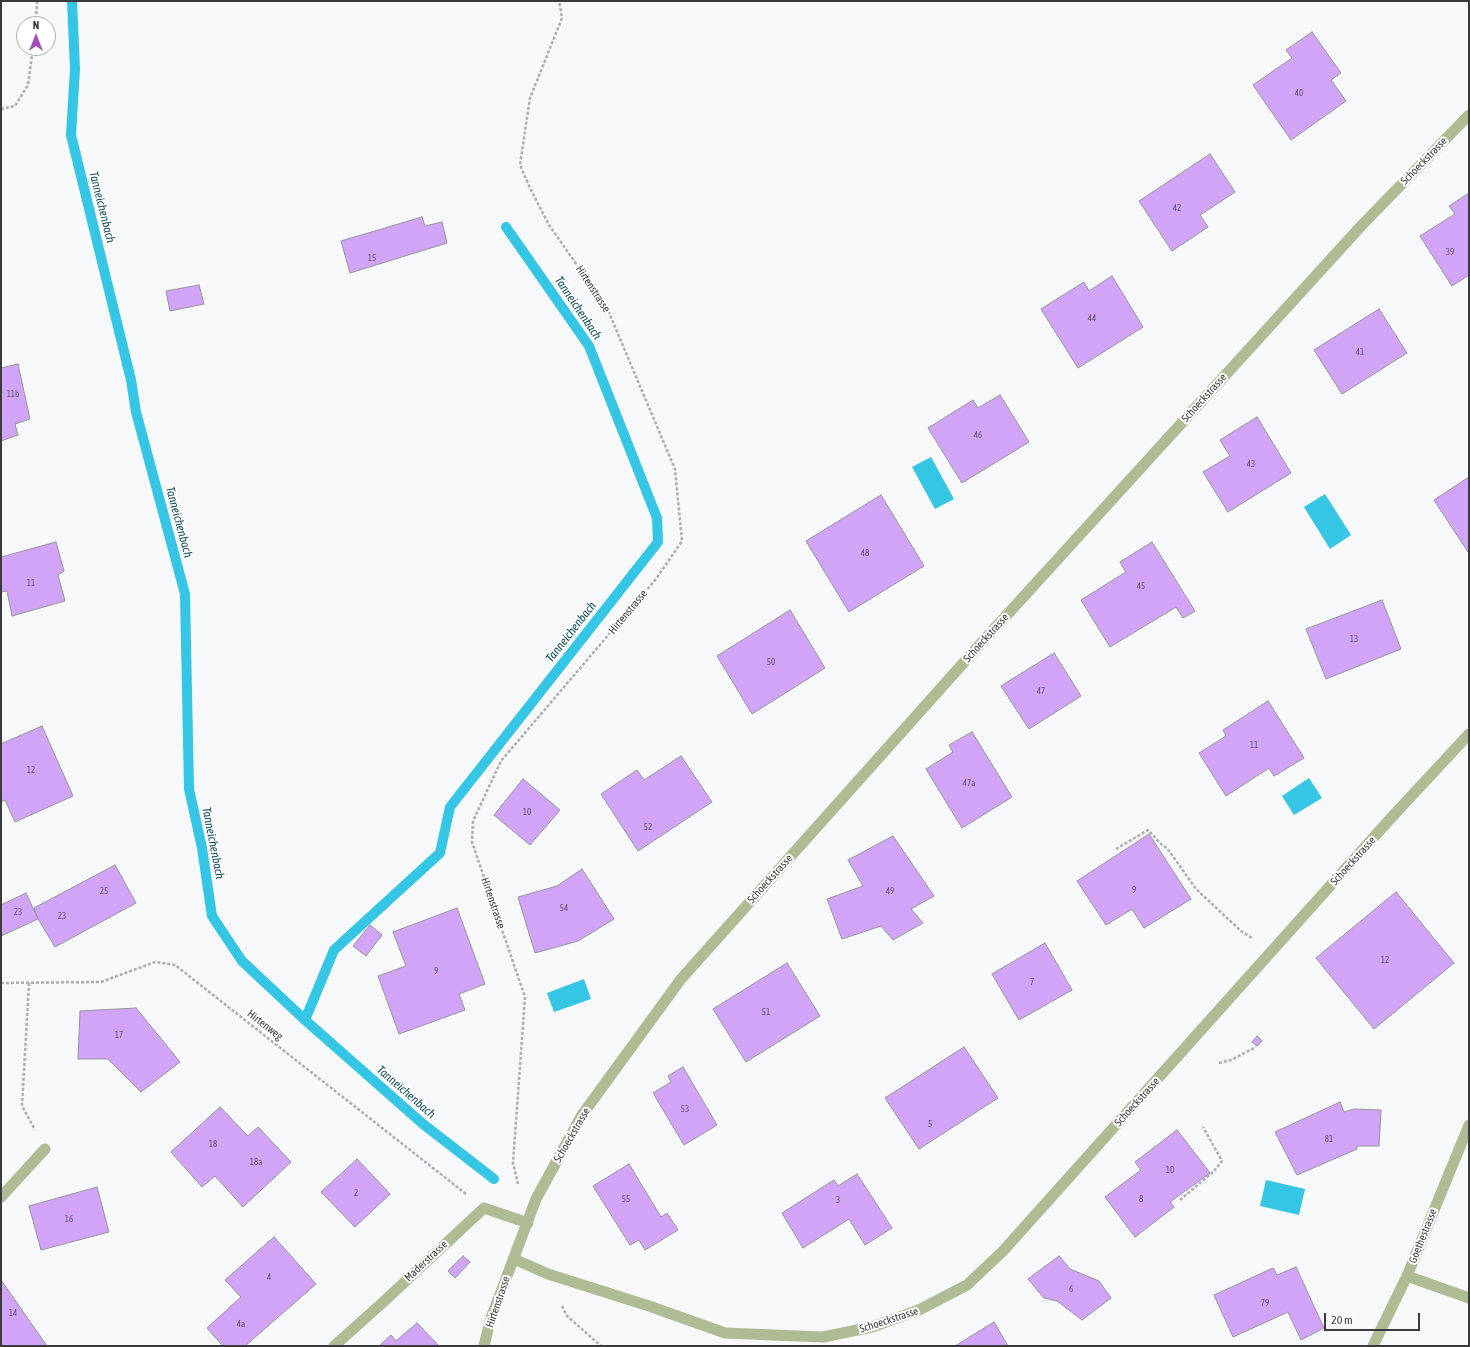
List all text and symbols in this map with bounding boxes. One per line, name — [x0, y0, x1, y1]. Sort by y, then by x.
north arrow — [16, 16, 56, 56]
text: N — [33, 19, 39, 31]
house number: 40 — [1295, 88, 1303, 98]
street label: Schoeckstrasse — [1398, 134, 1450, 188]
water label: Tanneichenbach — [86, 170, 118, 244]
house number: 42 — [1173, 203, 1181, 213]
house number: 39 — [1446, 247, 1454, 257]
house number: 15 — [368, 253, 376, 263]
street label: Hirtenstrasse — [573, 263, 613, 315]
water label: Tanneichenbach — [552, 274, 604, 342]
house number: 44 — [1088, 313, 1096, 323]
house number: 41 — [1356, 347, 1364, 357]
street label: Schoeckstrasse — [1179, 371, 1229, 425]
house number: 11b — [7, 389, 19, 399]
house number: 46 — [974, 430, 982, 440]
house number: 43 — [1247, 459, 1255, 469]
water label: Tanneichenbach — [163, 485, 195, 559]
house number: 48 — [861, 548, 869, 558]
house number: 11 — [27, 578, 35, 588]
house number: 45 — [1137, 581, 1145, 591]
street label: Hirtenstrasse — [606, 587, 650, 637]
water label: Tanneichenbach — [543, 599, 599, 665]
street label: Schoeckstrasse — [961, 611, 1011, 665]
house number: 13 — [1350, 634, 1358, 644]
house number: 50 — [767, 657, 775, 667]
house number: 47 — [1037, 686, 1045, 696]
house number: 11 — [1250, 740, 1258, 750]
house number: 12 — [27, 765, 35, 775]
house number: 47a — [963, 778, 975, 788]
water label: Tanneichenbach — [199, 806, 227, 880]
house number: 10 — [523, 807, 531, 817]
house number: 52 — [644, 822, 652, 832]
street label: Schoeckstrasse — [1328, 834, 1378, 888]
street label: Schoeckstrasse — [745, 852, 795, 906]
street label: Hirtenstrasse — [478, 876, 508, 930]
house number: 9 — [1132, 885, 1136, 895]
house number: 25 — [100, 886, 108, 896]
house number: 49 — [886, 886, 894, 896]
house number: 54 — [560, 903, 568, 913]
house number: 23 — [14, 907, 22, 917]
house number: 23 — [58, 911, 66, 921]
house number: 12 — [1381, 955, 1389, 965]
house number: 9 — [434, 966, 438, 976]
house number: 7 — [1030, 977, 1034, 987]
street label: Hirtenweg — [245, 1007, 285, 1043]
house number: 51 — [762, 1007, 770, 1017]
house number: 17 — [115, 1030, 123, 1040]
water label: Tanneichenbach — [374, 1063, 438, 1121]
street label: Schoeckstrasse — [1112, 1075, 1162, 1129]
house number: 53 — [681, 1104, 689, 1114]
street label: Schoeckstrasse — [551, 1105, 593, 1165]
house number: 5 — [928, 1119, 932, 1129]
house number: 81 — [1325, 1134, 1333, 1144]
house number: 18 — [209, 1139, 217, 1149]
house number: 18a — [250, 1157, 262, 1167]
house number: 10 — [1166, 1165, 1174, 1175]
house number: 2 — [354, 1188, 358, 1198]
house number: 55 — [622, 1194, 630, 1204]
house number: 8 — [1139, 1194, 1143, 1204]
house number: 3 — [836, 1195, 840, 1205]
street label: Goethestrasse — [1406, 1207, 1440, 1265]
house number: 16 — [65, 1214, 73, 1224]
street label: Maderstrasse — [402, 1238, 450, 1284]
house number: 4 — [267, 1272, 271, 1282]
street label: Hirtenstrasse — [483, 1275, 513, 1329]
house number: 6 — [1069, 1284, 1073, 1294]
house number: 79 — [1261, 1298, 1269, 1308]
street label: Schoeckstrasse — [858, 1304, 920, 1336]
scale bar — [1326, 1305, 1422, 1331]
house number: 14 — [9, 1308, 17, 1318]
text: 20 m — [1331, 1313, 1353, 1327]
house number: 4a — [237, 1319, 245, 1329]

